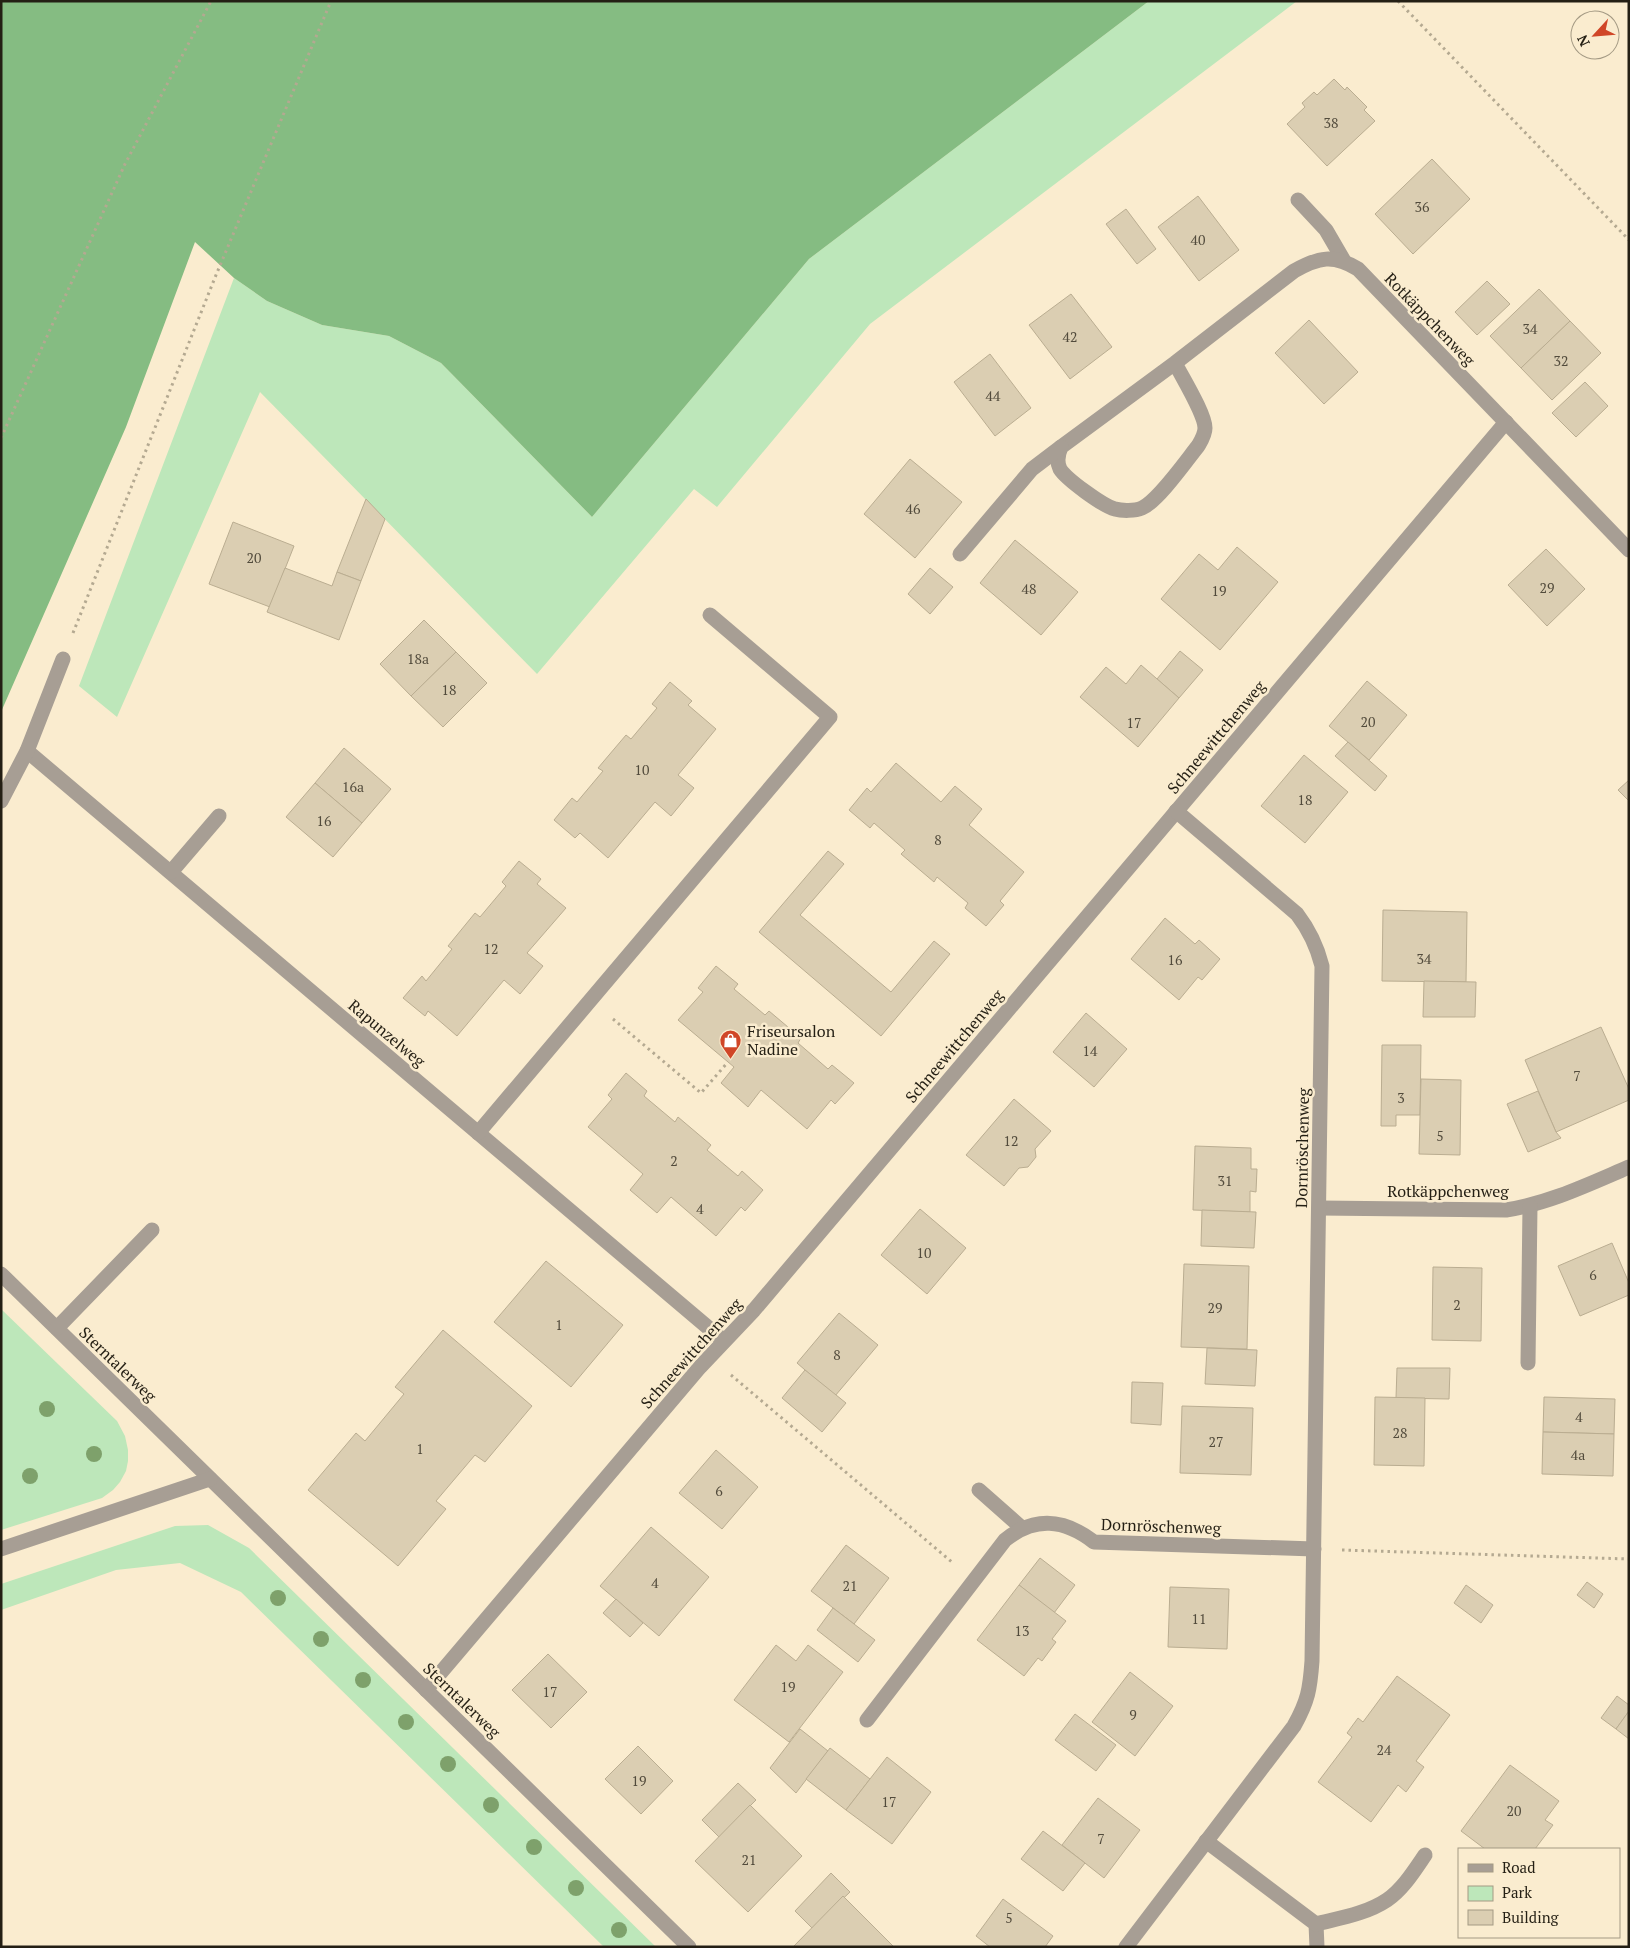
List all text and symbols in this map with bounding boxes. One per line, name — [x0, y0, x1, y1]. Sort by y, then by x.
north arrow — [1570, 10, 1620, 60]
text: N — [1572, 32, 1594, 50]
house number: 38 — [1324, 113, 1338, 132]
house number: 36 — [1415, 197, 1430, 216]
house number: 40 — [1191, 230, 1205, 249]
street label: Rotkäppchenweg — [1380, 268, 1480, 371]
house number: 34 — [1523, 319, 1538, 338]
house number: 42 — [1063, 327, 1077, 346]
house number: 32 — [1554, 351, 1568, 370]
house number: 44 — [986, 386, 1001, 405]
house number: 46 — [906, 499, 921, 518]
house number: 20 — [247, 548, 261, 567]
house number: 29 — [1540, 578, 1554, 597]
house number: 48 — [1022, 579, 1036, 598]
house number: 19 — [1212, 581, 1226, 600]
house number: 18a — [407, 649, 429, 668]
street label: Schneewittchenweg — [1162, 675, 1270, 798]
house number: 18 — [442, 680, 456, 699]
house number: 20 — [1361, 712, 1375, 731]
house number: 17 — [1127, 713, 1141, 732]
house number: 10 — [635, 760, 649, 779]
house number: 16a — [342, 777, 364, 796]
house number: 18 — [1298, 790, 1312, 809]
house number: 16 — [317, 811, 332, 830]
house number: 8 — [934, 830, 942, 849]
house number: 12 — [484, 939, 498, 958]
house number: 34 — [1417, 949, 1432, 968]
house number: 16 — [1168, 950, 1183, 969]
street label: Schneewittchenweg — [900, 984, 1008, 1107]
street label: Rapunzelweg — [344, 994, 431, 1072]
place label: Friseursalon Nadine — [747, 1020, 836, 1060]
shop icon: Friseursalon Nadine — [719, 1028, 743, 1059]
house number: 14 — [1083, 1041, 1098, 1060]
house number: 7 — [1573, 1066, 1581, 1085]
street label: Dornröschenweg — [1290, 1087, 1314, 1208]
house number: 3 — [1397, 1088, 1405, 1107]
house number: 5 — [1436, 1126, 1444, 1145]
house number: 12 — [1004, 1131, 1018, 1150]
house number: 2 — [670, 1151, 678, 1170]
house number: 31 — [1218, 1171, 1232, 1190]
street label: Rotkäppchenweg — [1387, 1180, 1509, 1202]
house number: 4 — [696, 1199, 704, 1218]
house number: 10 — [917, 1243, 931, 1262]
house number: 6 — [1589, 1265, 1597, 1284]
street label: Schneewittchenweg — [635, 1293, 747, 1413]
house number: 2 — [1453, 1295, 1461, 1314]
house number: 29 — [1208, 1298, 1222, 1317]
house number: 1 — [555, 1315, 563, 1334]
street label: Sterntalerweg — [75, 1322, 162, 1407]
house number: 8 — [833, 1345, 841, 1364]
house number: 4 — [1575, 1407, 1583, 1426]
house number: 28 — [1393, 1423, 1407, 1442]
house number: 27 — [1209, 1432, 1223, 1451]
house number: 1 — [416, 1439, 424, 1458]
house number: 4a — [1571, 1445, 1585, 1464]
house number: 6 — [715, 1481, 723, 1500]
street label: Dornröschenweg — [1101, 1513, 1222, 1539]
house number: 4 — [651, 1573, 659, 1592]
house number: 21 — [843, 1576, 857, 1595]
house number: 11 — [1192, 1609, 1206, 1628]
house number: 13 — [1015, 1621, 1029, 1640]
street label: Sterntalerweg — [419, 1658, 506, 1743]
house number: 19 — [781, 1677, 795, 1696]
house number: 17 — [543, 1682, 557, 1701]
house number: 9 — [1129, 1705, 1137, 1724]
house number: 24 — [1377, 1740, 1392, 1759]
house number: 19 — [632, 1771, 646, 1790]
house number: 17 — [882, 1792, 896, 1811]
house number: 20 — [1507, 1801, 1521, 1820]
house number: 7 — [1097, 1829, 1105, 1848]
legend — [1458, 1848, 1620, 1938]
house number: 21 — [742, 1850, 756, 1869]
text: Road — [1502, 1857, 1535, 1877]
text: Park — [1502, 1882, 1532, 1902]
text: Building — [1502, 1907, 1560, 1927]
house number: 5 — [1005, 1908, 1013, 1927]

